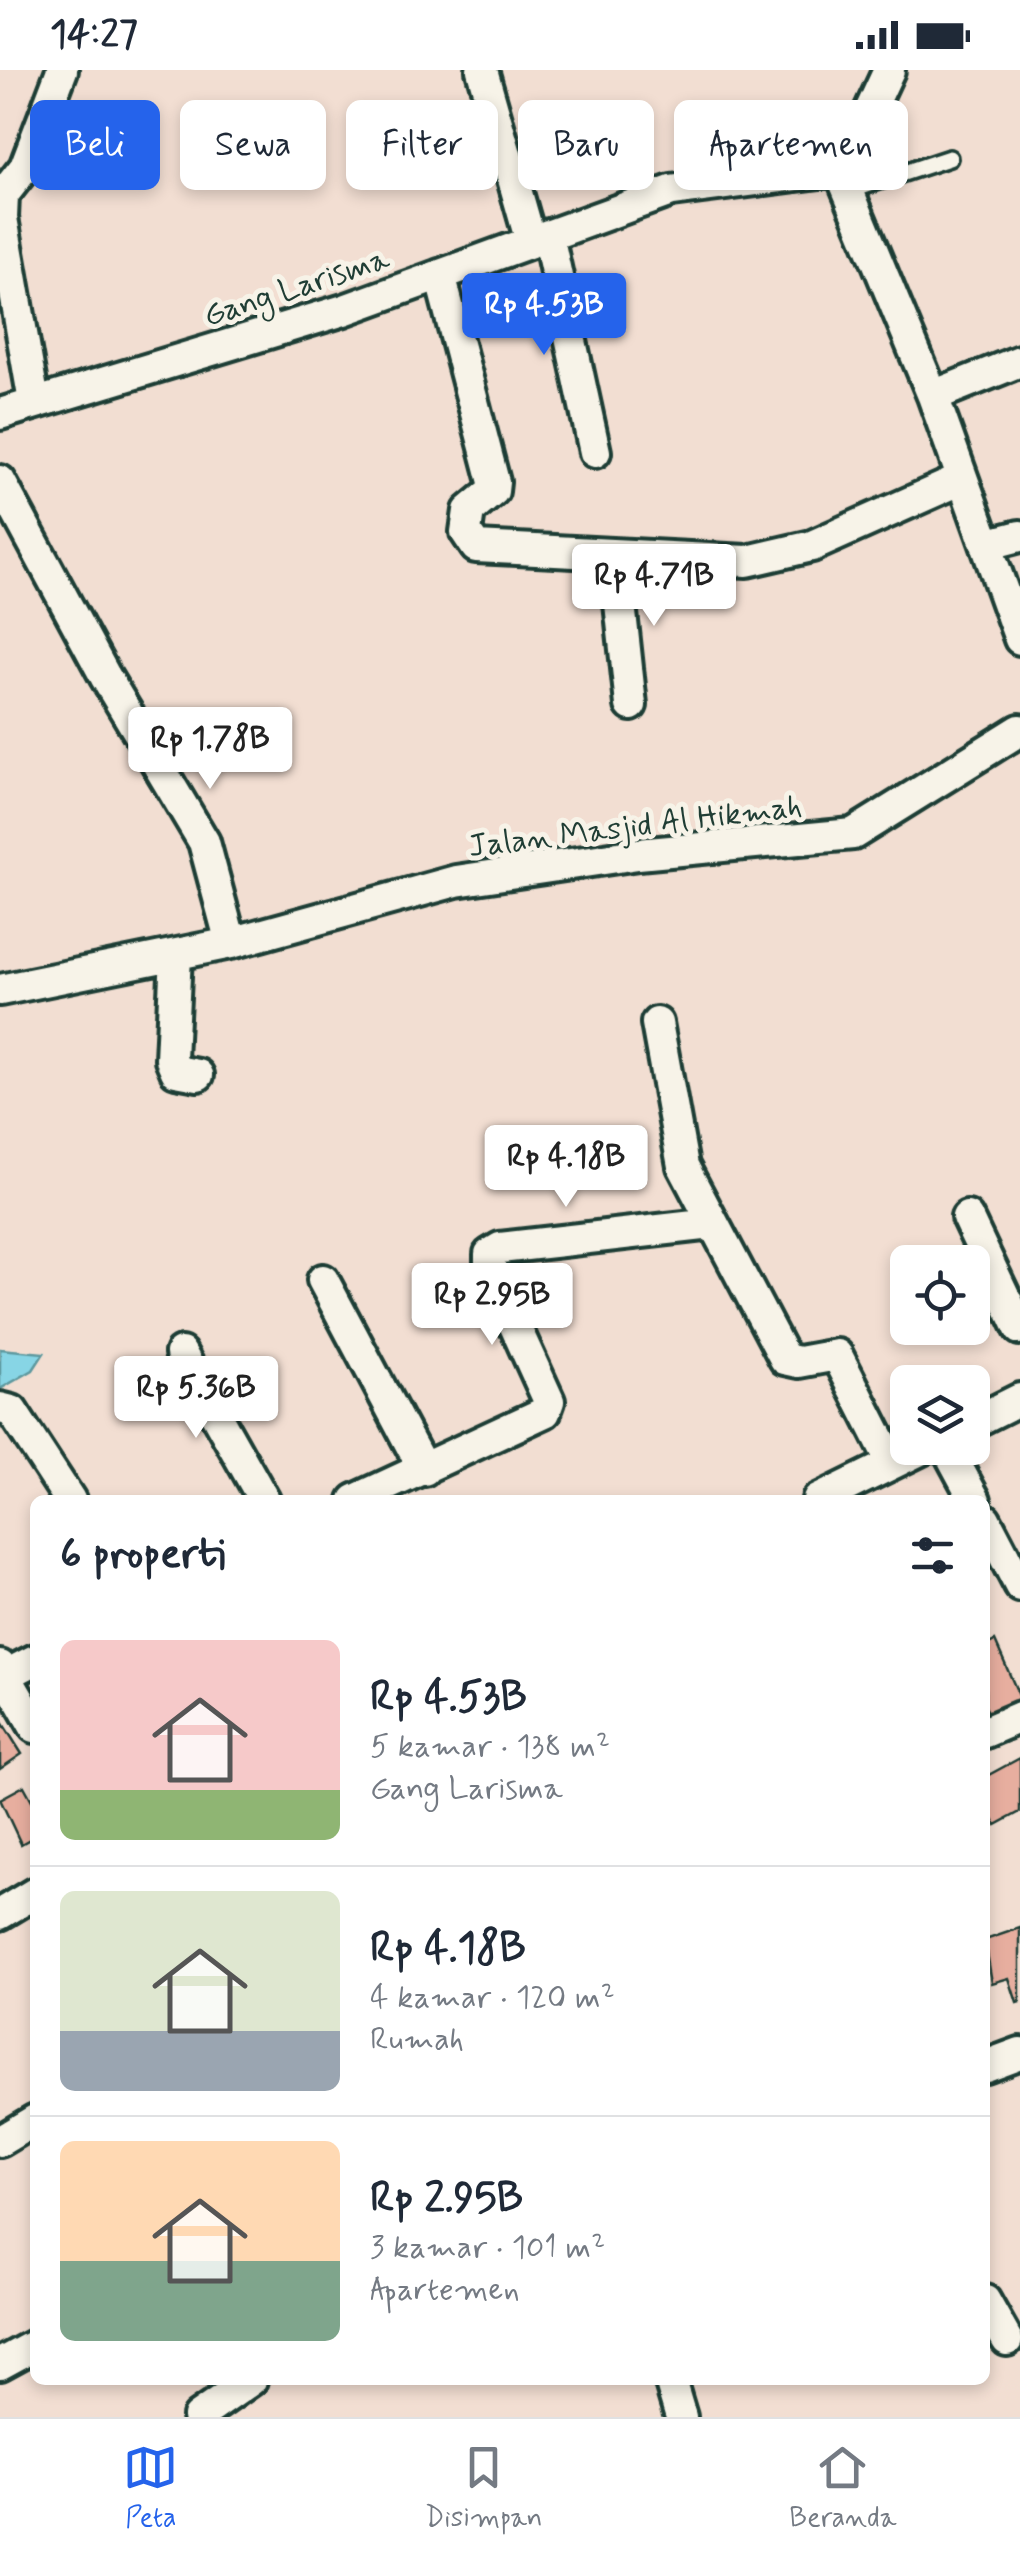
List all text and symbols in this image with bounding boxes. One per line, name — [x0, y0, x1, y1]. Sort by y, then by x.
text: 14:27 — [50, 11, 138, 60]
chip: Beli — [30, 100, 160, 190]
chip: Sewa — [180, 100, 326, 190]
chip: Filter — [346, 100, 498, 190]
chip: Baru — [518, 100, 654, 190]
chip: Apartemen — [674, 100, 908, 190]
street label: Gang Larisma — [199, 238, 396, 340]
pin: Rp 4.53B — [441, 273, 647, 358]
text: Rp 4.53B — [484, 284, 604, 326]
pin: Rp 4.71B — [551, 544, 757, 629]
text: Rp 4.71B — [594, 555, 714, 597]
pin: Rp 1.78B — [107, 707, 313, 792]
text: Rp 1.78B — [150, 718, 270, 760]
street label: Jalan Masjid Al Hikmah — [466, 786, 804, 868]
pin: Rp 4.18B — [463, 1125, 669, 1210]
text: Rp 4.18B — [507, 1136, 625, 1178]
map controls — [890, 1245, 990, 1465]
button: locate — [890, 1245, 990, 1345]
pin: Rp 2.95B — [389, 1263, 595, 1348]
text: Rp 2.95B — [434, 1274, 550, 1316]
pin: Rp 5.36B — [93, 1356, 299, 1441]
button: layers — [890, 1365, 990, 1465]
text: Rp 5.36B — [136, 1367, 256, 1409]
text: 6 properti — [60, 1528, 225, 1583]
icon: filters — [905, 1528, 960, 1583]
text: Rp 4.53B — [370, 1671, 527, 1726]
icon: home — [140, 1680, 260, 1800]
text: 5 kamar · 138 m² — [370, 1726, 610, 1768]
text: Gang Larisma — [370, 1768, 563, 1810]
text: Rp 4.18B — [370, 1922, 526, 1977]
icon: home — [140, 1931, 260, 2051]
text: 4 kamar · 120 m² — [370, 1977, 615, 2019]
text: Rumah — [370, 2019, 464, 2061]
text: Rp 2.95B — [370, 2172, 523, 2227]
icon: home — [140, 2181, 260, 2301]
text: 3 kamar · 101 m² — [370, 2227, 605, 2269]
text: Apartemen — [370, 2269, 520, 2311]
tab: Peta — [123, 2440, 178, 2537]
tab: Disimpan — [425, 2440, 543, 2537]
tab: Beranda — [789, 2440, 897, 2537]

